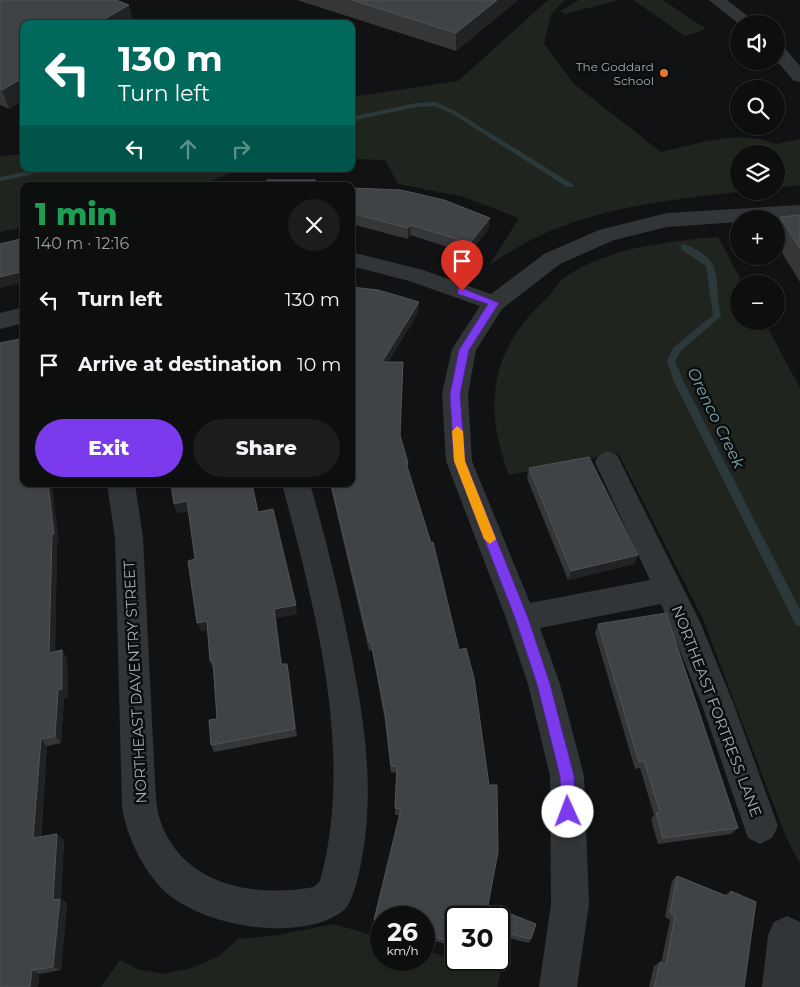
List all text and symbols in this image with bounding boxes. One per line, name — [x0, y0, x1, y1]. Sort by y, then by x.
map controls — [730, 15, 785, 330]
button: sound — [730, 15, 785, 70]
text: 130 m — [118, 37, 223, 80]
icon: left — [35, 40, 100, 105]
place label: The Goddard School — [576, 59, 654, 88]
marker: The Goddard School — [658, 67, 670, 79]
text: Turn left — [118, 80, 210, 107]
button: search — [730, 80, 785, 135]
icon: left — [121, 135, 149, 163]
icon: ahead — [174, 135, 202, 163]
icon: right — [227, 135, 255, 163]
button: layers — [730, 145, 785, 200]
text: 1 min — [35, 196, 118, 233]
button: close — [288, 199, 340, 251]
button: + — [730, 210, 785, 265]
text: 140 m · 12:16 — [35, 234, 129, 253]
pin — [441, 240, 483, 291]
icon: arrive — [448, 247, 476, 275]
button: − — [730, 275, 785, 330]
icon: left — [35, 286, 63, 314]
text: Turn left — [78, 288, 163, 311]
text: 130 m — [285, 288, 340, 311]
icon: arrive — [35, 351, 63, 379]
text: Arrive at destination — [78, 353, 282, 376]
text: 10 m — [297, 353, 342, 376]
water label: Orenco Creek — [683, 365, 749, 473]
button: Exit — [35, 419, 183, 477]
button: Share — [193, 419, 340, 477]
street label: NORTHEAST DAVENTRY STREET — [119, 559, 151, 804]
street label: NORTHEAST FORTRESS LANE — [668, 603, 766, 819]
position arrow — [541, 785, 593, 837]
speed limit sign: 30 — [445, 906, 510, 971]
text: 26 — [387, 917, 418, 947]
text: km/h — [386, 943, 419, 958]

